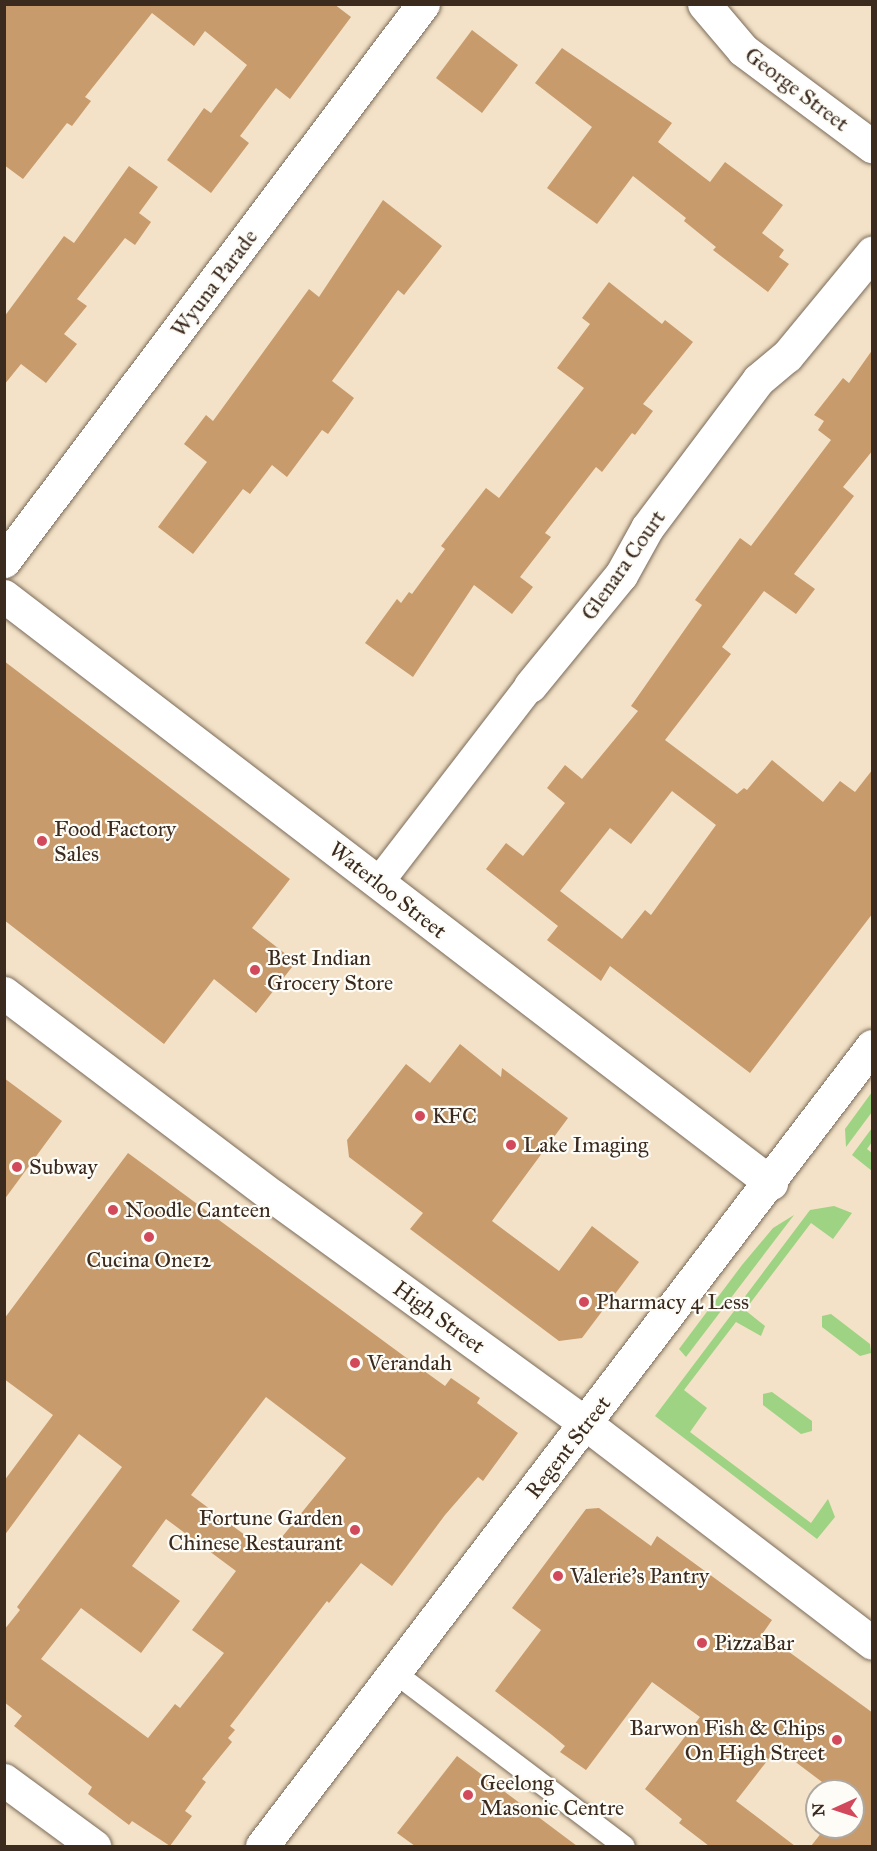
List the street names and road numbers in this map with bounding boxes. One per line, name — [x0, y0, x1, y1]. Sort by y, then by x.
street label: George Street — [740, 41, 854, 137]
street label: Wyuna Parade — [165, 224, 263, 342]
street label: Glenara Court — [575, 505, 671, 625]
street label: Waterloo Street — [324, 836, 452, 944]
street label: High Street — [388, 1275, 490, 1359]
street label: Regent Street — [520, 1390, 616, 1504]

